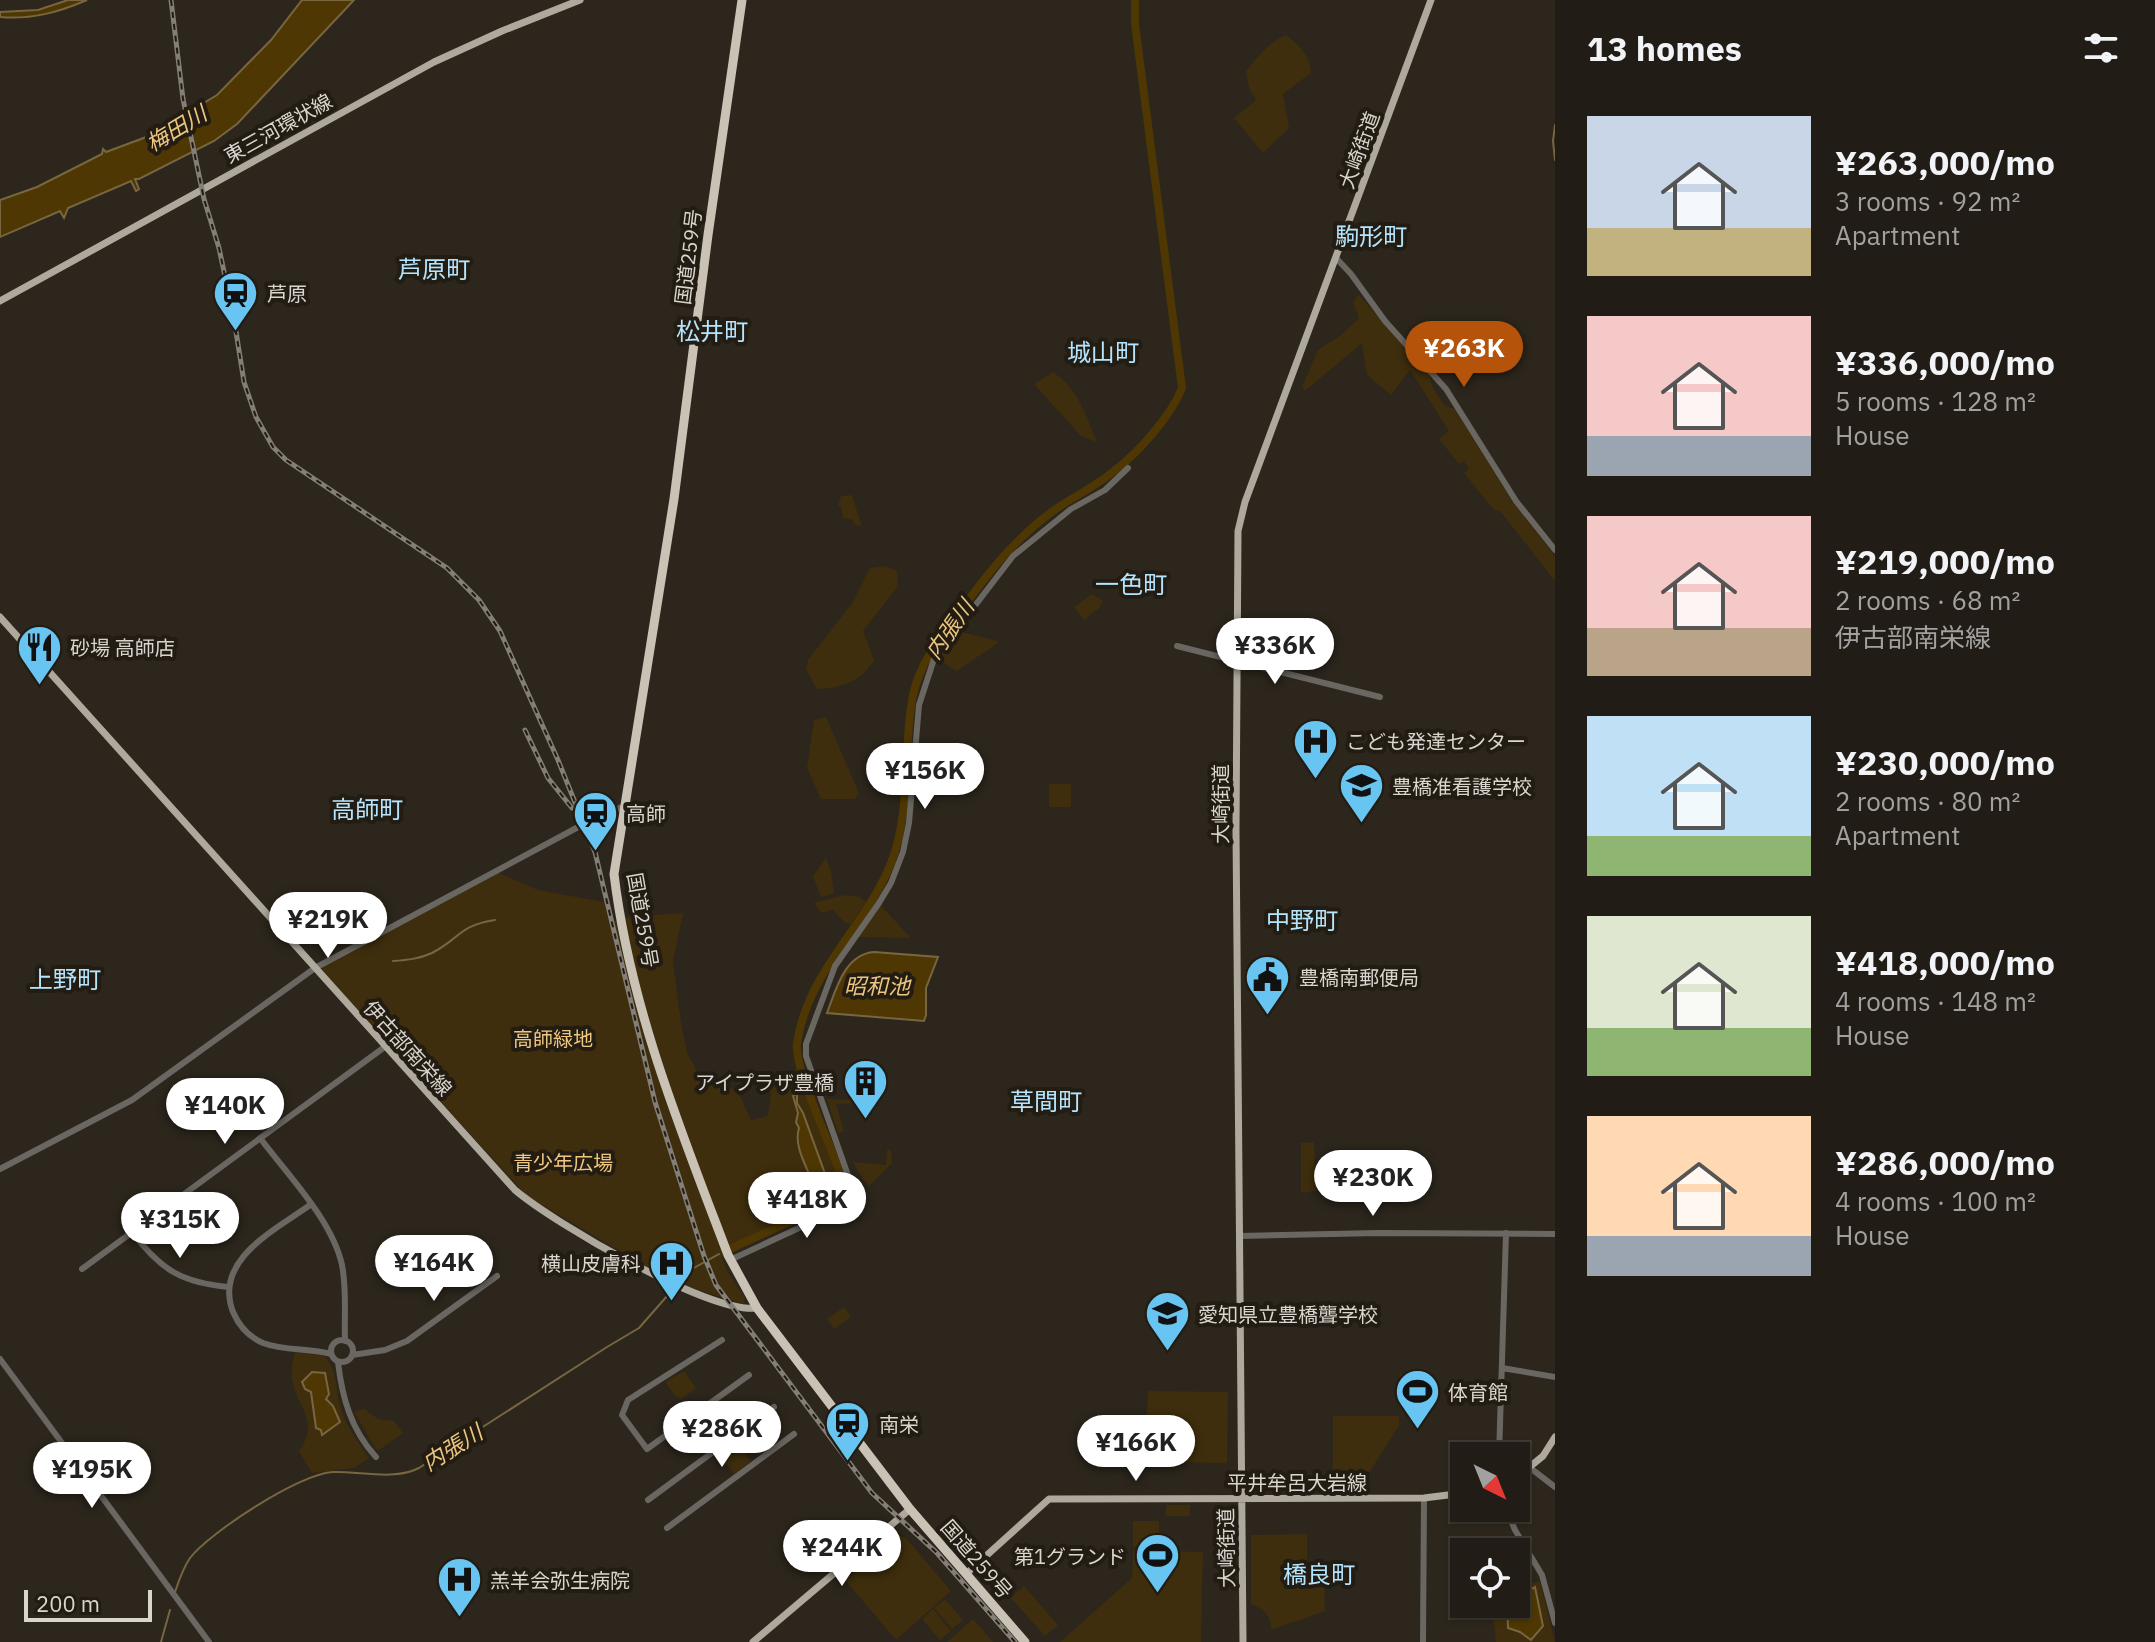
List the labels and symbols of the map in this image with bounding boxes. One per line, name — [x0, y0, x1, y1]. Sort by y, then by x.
street label: 東三河環状線 — [219, 87, 337, 169]
water label: 梅田川 — [140, 98, 213, 157]
street label: 大崎街道 — [1333, 108, 1385, 192]
street label: 国道259号 — [669, 208, 707, 306]
district label: 駒形町 — [1335, 220, 1407, 252]
district label: 芦原町 — [398, 253, 470, 285]
station icon: 芦原 — [212, 269, 260, 332]
place label: 芦原 — [267, 280, 307, 307]
district label: 松井町 — [676, 315, 748, 347]
pin: ¥263K — [1408, 321, 1520, 389]
district label: 城山町 — [1067, 336, 1139, 368]
district label: 一色町 — [1095, 568, 1167, 600]
water label: 内張川 — [918, 592, 981, 664]
pin: ¥336K — [1219, 618, 1331, 686]
restaurant icon: 砂場 高師店 — [15, 623, 63, 686]
place label: 砂場 高師店 — [70, 634, 175, 661]
hospital icon: こども発達センター — [1291, 717, 1339, 780]
place label: こども発達センター — [1346, 728, 1526, 755]
pin: ¥156K — [869, 743, 981, 811]
school or university icon: 豊橋准看護学校 — [1337, 762, 1385, 825]
street label: 大崎街道 — [1207, 764, 1234, 844]
place label: 豊橋准看護学校 — [1392, 773, 1532, 800]
station icon: 高師 — [571, 789, 619, 852]
district label: 高師町 — [331, 793, 403, 825]
place label: 高師 — [626, 800, 666, 827]
street label: 国道259号 — [621, 870, 665, 970]
pin: ¥219K — [272, 892, 384, 960]
district label: 中野町 — [1266, 904, 1338, 936]
public building icon: 豊橋南郵便局 — [1244, 953, 1292, 1016]
district label: 上野町 — [29, 963, 101, 995]
place label: 豊橋南郵便局 — [1299, 964, 1419, 991]
water label: 昭和池 — [844, 971, 912, 1000]
street label: 伊古部南栄線 — [358, 994, 458, 1102]
park label: 高師緑地 — [513, 1025, 593, 1052]
building icon: アイプラザ豊橋 — [841, 1058, 889, 1121]
place label: アイプラザ豊橋 — [695, 1069, 834, 1096]
pin: ¥140K — [169, 1078, 281, 1146]
district label: 草間町 — [1010, 1085, 1082, 1117]
park label: 青少年広場 — [513, 1149, 613, 1176]
pin: ¥230K — [1317, 1150, 1429, 1218]
pin: ¥418K — [751, 1172, 863, 1240]
pin: ¥315K — [124, 1192, 236, 1260]
pin: ¥164K — [378, 1235, 490, 1303]
hospital icon: 横山皮膚科 — [648, 1239, 696, 1302]
place label: 横山皮膚科 — [541, 1250, 641, 1277]
school or university icon: 愛知県立豊橋聾学校 — [1143, 1290, 1191, 1353]
place label: 愛知県立豊橋聾学校 — [1198, 1301, 1378, 1328]
sports icon: 体育館 — [1393, 1368, 1441, 1431]
place label: 体育館 — [1448, 1379, 1508, 1406]
station icon: 南栄 — [824, 1400, 872, 1463]
pin: ¥286K — [666, 1401, 778, 1469]
place label: 南栄 — [879, 1411, 919, 1438]
pin: ¥166K — [1080, 1415, 1192, 1483]
water label: 内張川 — [416, 1416, 489, 1477]
pin: ¥195K — [36, 1442, 148, 1510]
north arrow — [1450, 1442, 1530, 1522]
street label: 平井牟呂大岩線 — [1227, 1469, 1367, 1496]
street label: 大崎街道 — [1212, 1508, 1240, 1588]
street label: 国道259号 — [935, 1514, 1019, 1604]
pin: ¥244K — [786, 1520, 898, 1588]
sports icon: 第1グランド — [1133, 1532, 1181, 1595]
place label: 第1グランド — [1014, 1543, 1126, 1570]
hospital icon: 羔羊会弥生病院 — [435, 1556, 483, 1619]
district label: 橋良町 — [1283, 1558, 1355, 1590]
place label: 羔羊会弥生病院 — [490, 1567, 630, 1594]
scale bar — [24, 1586, 152, 1622]

